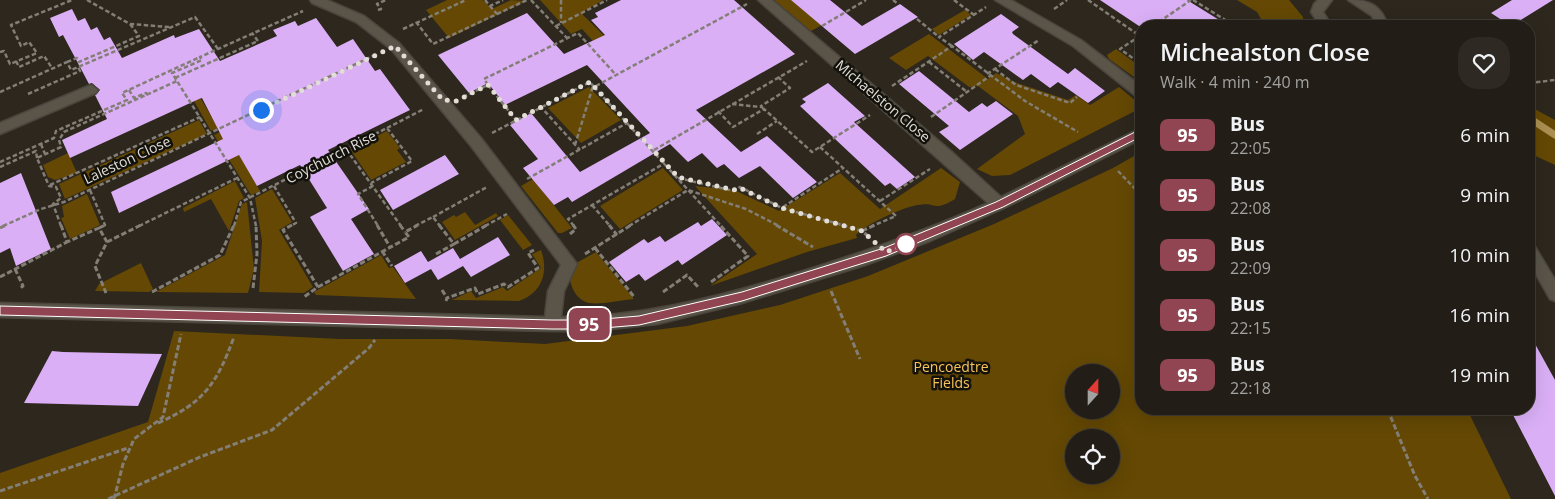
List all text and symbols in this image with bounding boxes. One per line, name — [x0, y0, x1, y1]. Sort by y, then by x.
text: Michealston Close — [1160, 35, 1370, 68]
button: heart — [1458, 37, 1510, 89]
street label: Michaelston Close — [832, 55, 935, 146]
text: Walk · 4 min · 240 m — [1160, 71, 1310, 93]
your location — [249, 98, 274, 123]
text: Bus — [1230, 111, 1265, 137]
text: 6 min — [1460, 122, 1510, 148]
text: 95 — [1177, 123, 1198, 147]
street label: Coychurch Rise — [282, 125, 380, 188]
street label: Laleston Close — [80, 131, 174, 188]
text: 22:05 — [1230, 137, 1271, 159]
text: Bus — [1230, 171, 1265, 197]
text: 9 min — [1460, 182, 1510, 208]
text: 95 — [1177, 183, 1198, 207]
text: 22:08 — [1230, 197, 1271, 219]
text: Bus — [1230, 231, 1265, 257]
unlabelled marker — [895, 233, 917, 255]
text: 10 min — [1449, 242, 1510, 268]
text: 95 — [1177, 243, 1198, 267]
text: 22:09 — [1230, 257, 1271, 279]
text: Bus — [1230, 291, 1265, 317]
text: 16 min — [1449, 302, 1510, 328]
text: 95 — [1177, 303, 1198, 327]
line badge: 95 — [566, 308, 612, 340]
text: 95 — [579, 312, 599, 336]
text: 22:15 — [1230, 317, 1271, 339]
text: Bus — [1230, 351, 1265, 377]
park label: Pencoedtre Fields — [914, 357, 989, 392]
text: 19 min — [1449, 362, 1510, 388]
text: 95 — [1177, 363, 1198, 387]
north arrow — [1065, 364, 1120, 419]
map controls — [1065, 364, 1120, 484]
text: 22:18 — [1230, 377, 1271, 399]
button: locate — [1065, 429, 1120, 484]

